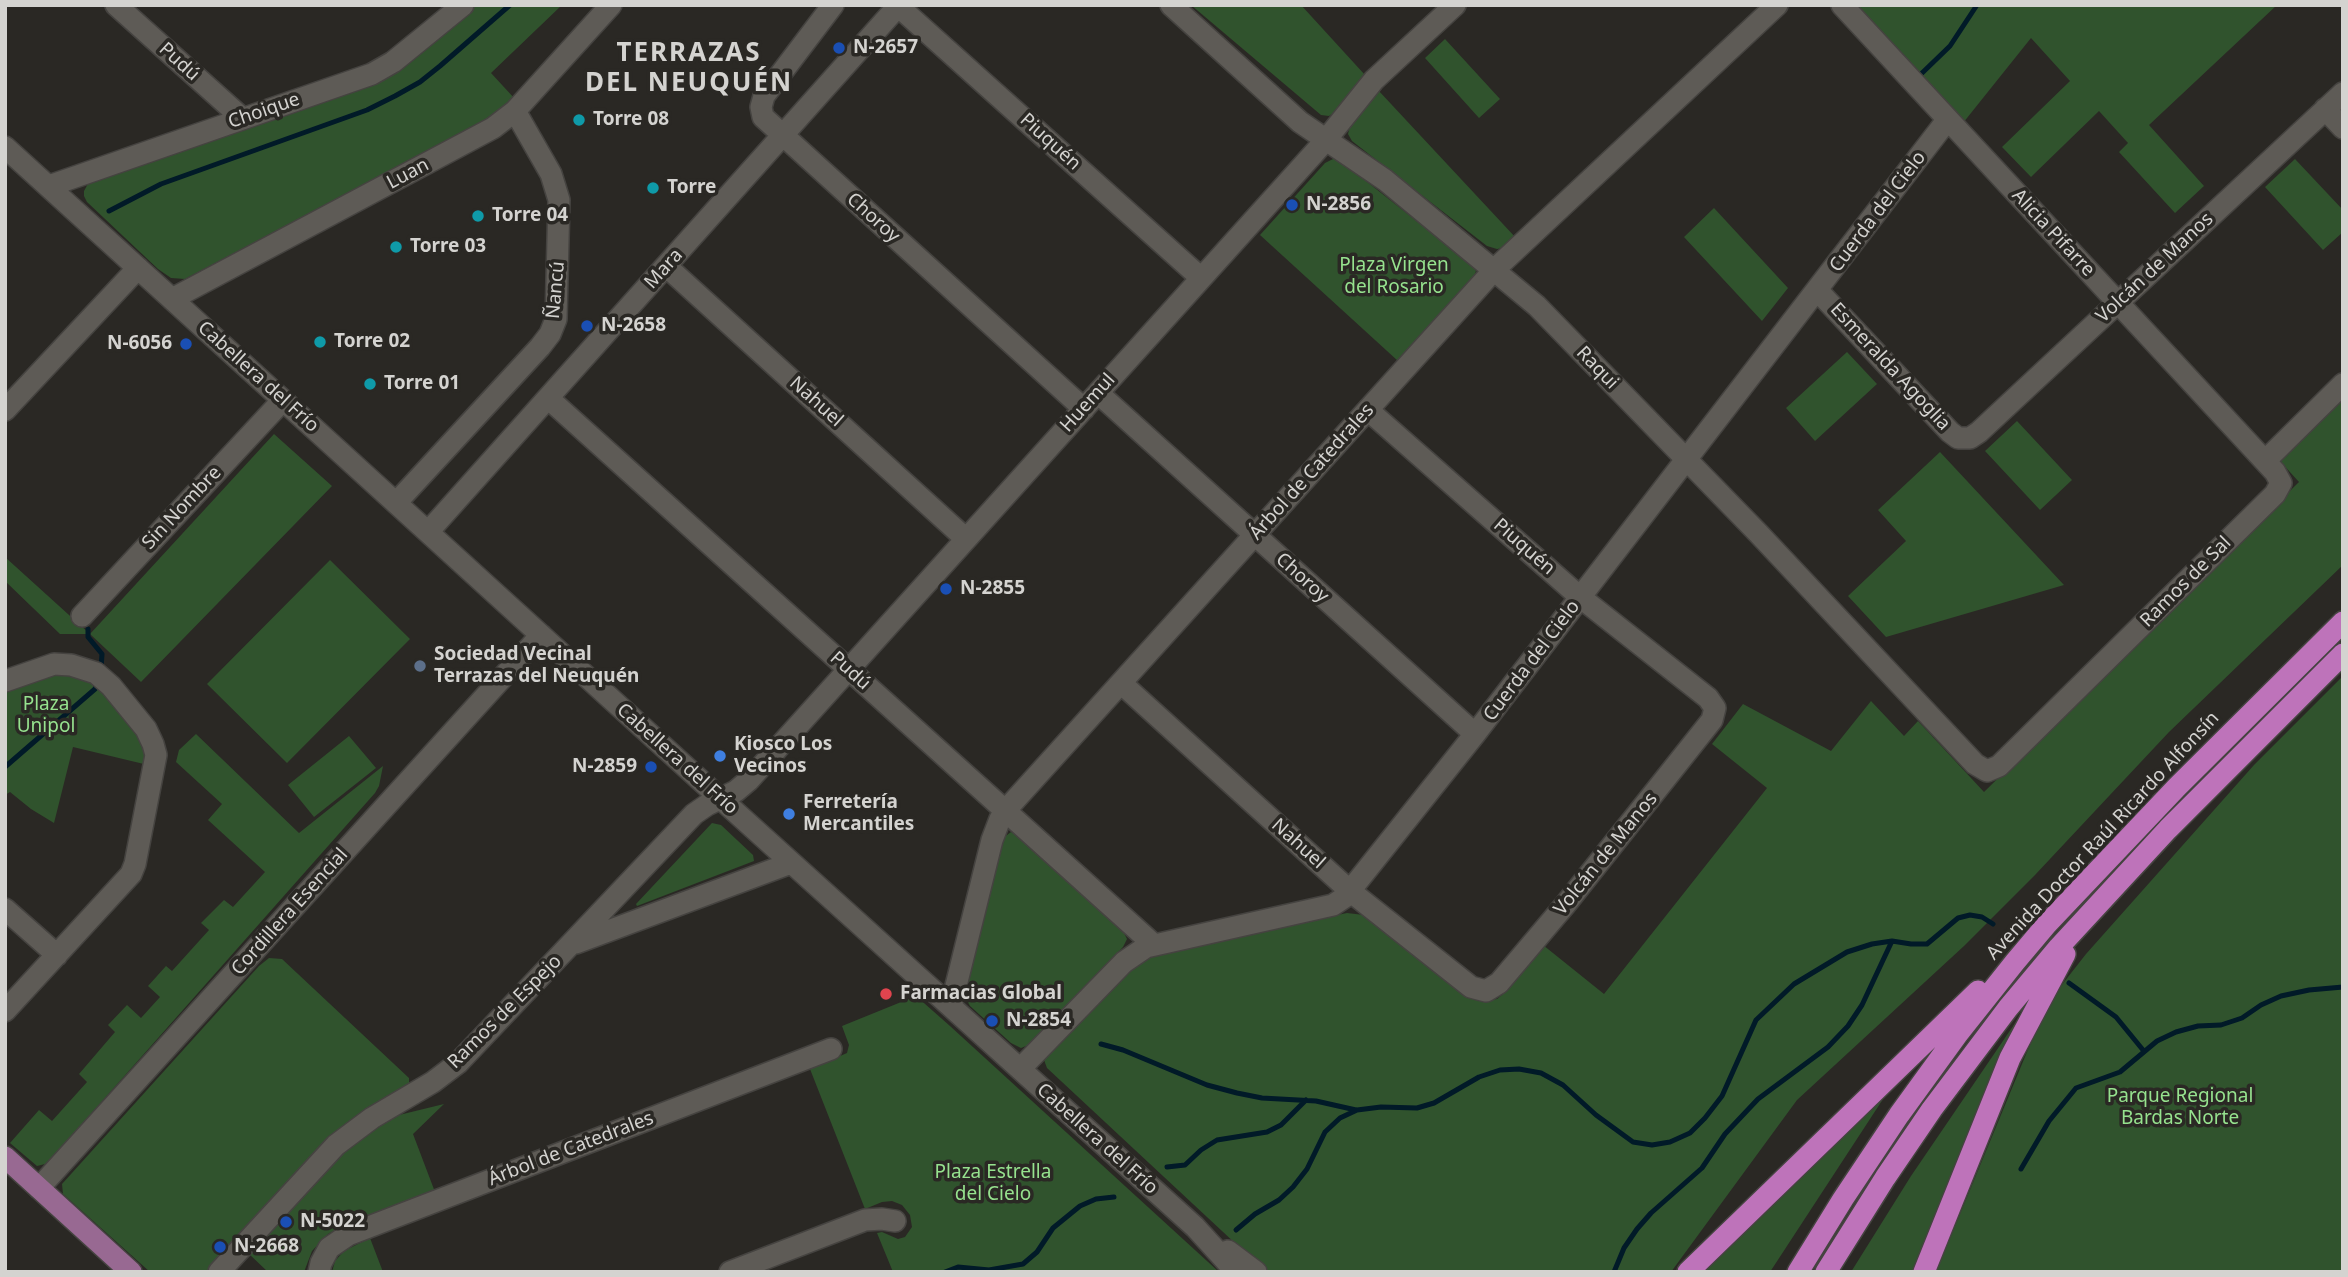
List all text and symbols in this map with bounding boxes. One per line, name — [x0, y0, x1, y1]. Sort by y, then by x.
place label: N-2657 — [853, 37, 918, 59]
street label: Pudú — [154, 38, 204, 86]
district label: TERRAZAS DEL NEUQUÉN — [586, 38, 792, 100]
marker: N-2657 — [831, 40, 847, 56]
street label: Choique — [225, 88, 303, 134]
place label: Torre 08 — [593, 109, 669, 131]
street label: Piuquén — [1015, 109, 1085, 175]
marker: Torre 08 — [571, 112, 587, 128]
street label: Cuerda del Cielo — [1825, 147, 1931, 277]
street label: Luan — [383, 154, 433, 194]
place label: Torre — [667, 177, 716, 199]
marker: Torre — [645, 180, 661, 196]
street label: Alicia Pifarre — [2007, 185, 2099, 281]
street label: Choroy — [842, 188, 904, 248]
place label: N-2856 — [1306, 194, 1371, 216]
marker: N-2856 — [1284, 197, 1300, 213]
place label: Torre 04 — [492, 205, 568, 227]
marker: Torre 04 — [470, 208, 486, 224]
street label: Volcán de Manos — [2092, 208, 2218, 328]
place label: Torre 03 — [410, 236, 486, 258]
marker: Torre 03 — [388, 239, 404, 255]
street label: Mara — [640, 244, 688, 294]
park label: Plaza Virgen del Rosario — [1339, 255, 1449, 299]
street label: Ñancú — [542, 260, 570, 320]
street label: Esmeralda Agoglia — [1825, 299, 1955, 435]
place label: N-2658 — [601, 315, 666, 337]
street label: Cabellera del Frío — [193, 317, 323, 437]
marker: N-2658 — [579, 318, 595, 334]
place label: Torre 02 — [334, 331, 410, 353]
place label: N-6056 — [107, 333, 172, 355]
marker: Torre 02 — [312, 334, 328, 350]
marker: N-6056 — [178, 336, 194, 352]
street label: Raqui — [1571, 342, 1623, 394]
street label: Huemul — [1056, 369, 1120, 437]
street label: Nahuel — [785, 372, 847, 432]
place label: Torre 01 — [384, 373, 460, 395]
marker: Torre 01 — [362, 376, 378, 392]
street label: Árbol de Catedrales — [1245, 399, 1379, 545]
street label: Sin Nombre — [138, 462, 226, 554]
street label: Piuquén — [1489, 514, 1559, 580]
street label: Ramos de Sal — [2136, 532, 2236, 632]
street label: Choroy — [1271, 548, 1333, 608]
place label: N-2855 — [960, 578, 1025, 600]
marker: N-2855 — [938, 581, 954, 597]
street label: Cuerda del Cielo — [1479, 596, 1585, 726]
place label: Sociedad Vecinal Terrazas del Neuquén — [434, 644, 639, 688]
street label: Pudú — [825, 647, 875, 695]
marker: Sociedad Vecinal Terrazas del Neuquén — [412, 658, 428, 674]
park label: Plaza Unipol — [17, 694, 75, 738]
street label: Cabellera del Frío — [612, 699, 742, 819]
street label: Avenida Doctor Raúl Ricardo Alfonsín — [1982, 707, 2224, 965]
place label: Kiosco Los Vecinos — [734, 734, 832, 778]
marker: Kiosco Los Vecinos — [712, 748, 728, 764]
place label: N-2859 — [572, 756, 637, 778]
marker: N-2859 — [643, 759, 659, 775]
street label: Volcán de Manos — [1549, 788, 1663, 920]
place label: Ferretería Mercantiles — [803, 792, 914, 836]
marker: Ferretería Mercantiles — [781, 806, 797, 822]
street label: Nahuel — [1267, 814, 1329, 874]
street label: Cordillera Esencial — [227, 844, 353, 980]
street label: Ramos de Espejo — [443, 950, 567, 1074]
place label: Farmacias Global — [900, 983, 1062, 1005]
marker: Farmacias Global — [878, 986, 894, 1002]
place label: N-2854 — [1006, 1010, 1071, 1032]
marker: N-2854 — [984, 1013, 1000, 1029]
street label: Cabellera del Frío — [1032, 1079, 1162, 1199]
park label: Parque Regional Bardas Norte — [2107, 1086, 2253, 1130]
street label: Árbol de Catedrales — [485, 1107, 657, 1191]
park label: Plaza Estrella del Cielo — [935, 1162, 1051, 1206]
place label: N-5022 — [300, 1211, 365, 1233]
marker: N-5022 — [278, 1214, 294, 1230]
place label: N-2668 — [234, 1236, 299, 1258]
marker: N-2668 — [212, 1239, 228, 1255]

